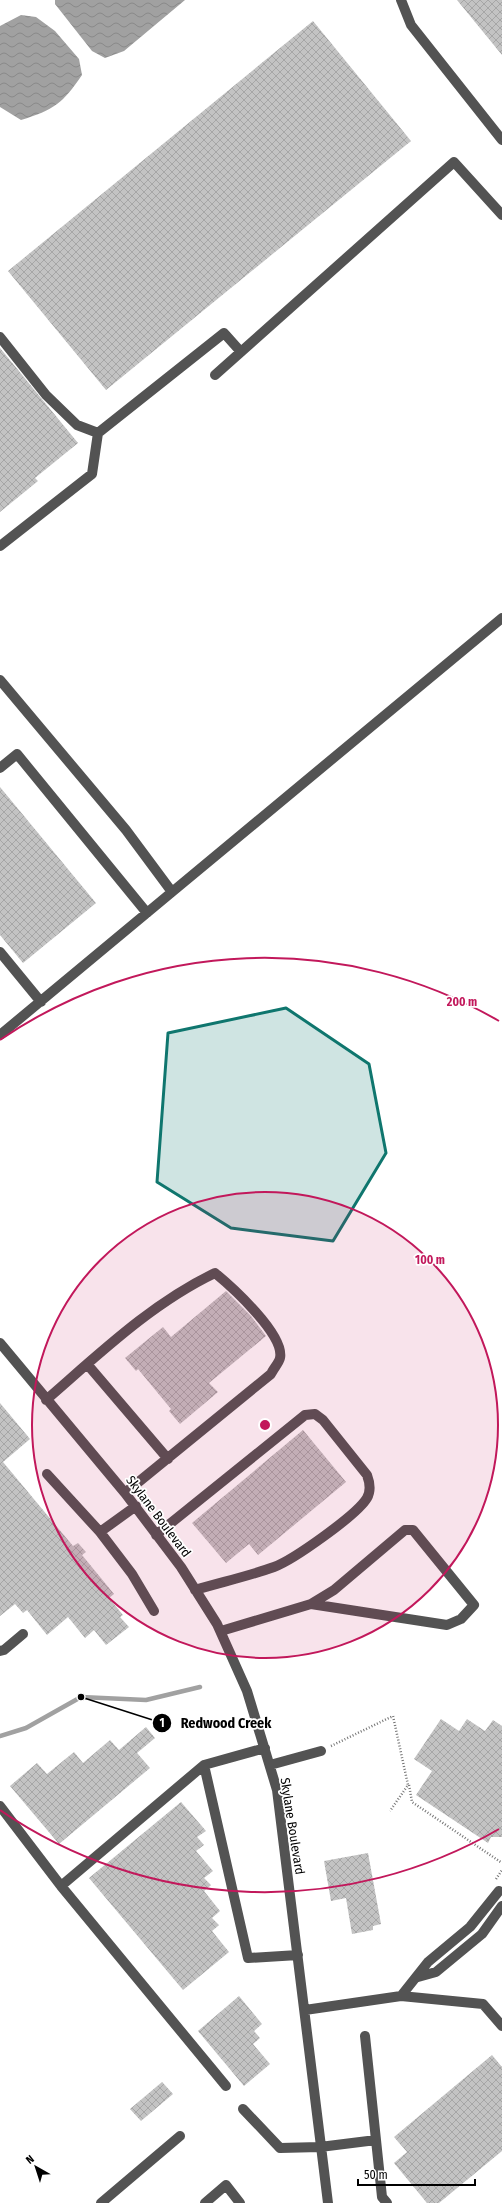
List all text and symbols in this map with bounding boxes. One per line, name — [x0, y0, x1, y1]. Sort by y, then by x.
text: 200 m — [446, 995, 477, 1009]
text: 100 m — [415, 1253, 445, 1267]
centre of rings — [258, 1418, 272, 1432]
street label: Skylane Boulevard — [123, 1473, 194, 1560]
callout: Redwood Creek — [152, 1710, 279, 1736]
text: Redwood Creek — [181, 1715, 272, 1732]
text: 1 — [159, 1716, 165, 1730]
street label: Skylane Boulevard — [277, 1777, 308, 1876]
north arrow — [16, 2147, 56, 2187]
text: N — [23, 2152, 37, 2167]
scale bar — [358, 2161, 475, 2187]
text: 50 m — [364, 2168, 388, 2182]

